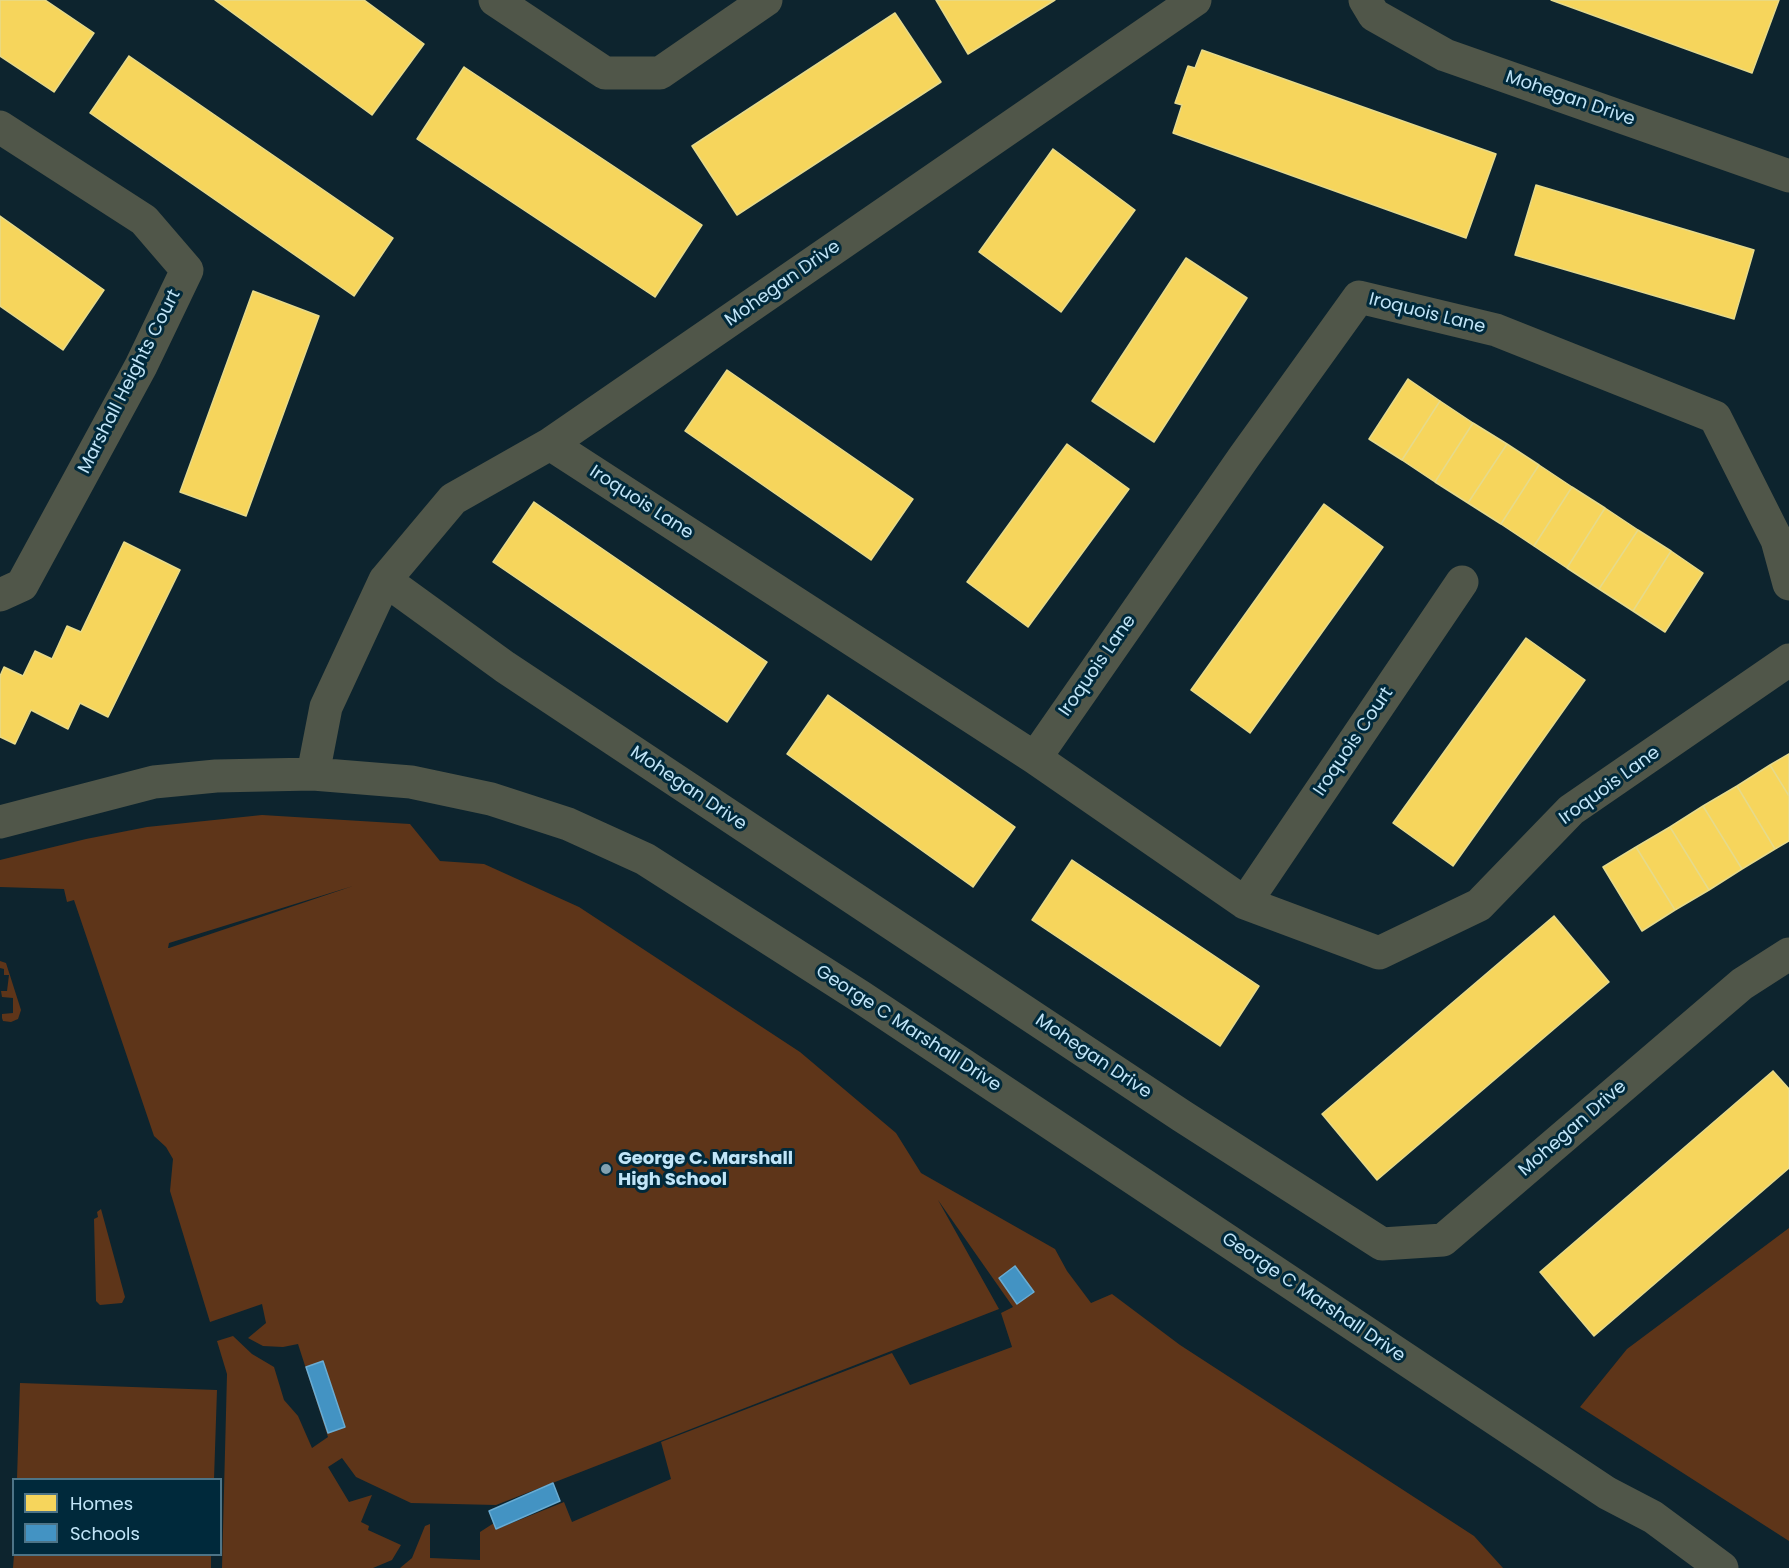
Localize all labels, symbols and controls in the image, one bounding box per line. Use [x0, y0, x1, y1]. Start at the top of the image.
street label: Mohegan Drive [1502, 67, 1638, 131]
street label: Mohegan Drive [721, 236, 845, 332]
street label: Marshall Heights Court [74, 286, 186, 478]
street label: Iroquois Lane [1367, 289, 1487, 339]
street label: Iroquois Lane [585, 462, 697, 544]
street label: Iroquois Lane [1055, 611, 1141, 721]
street label: Iroquois Court [1310, 683, 1398, 801]
street label: Mohegan Drive [626, 742, 750, 836]
street label: Iroquois Lane [1555, 742, 1665, 830]
street label: George C Marshall Drive [811, 961, 1005, 1097]
street label: Mohegan Drive [1031, 1010, 1155, 1104]
street label: Mohegan Drive [1515, 1076, 1631, 1182]
place label: George C. Marshall High School [618, 1148, 793, 1190]
marker: George C. Marshall High School [599, 1162, 613, 1176]
street label: George C Marshall Drive [1217, 1229, 1409, 1367]
legend [12, 1478, 222, 1556]
text: Homes [70, 1491, 133, 1516]
text: Schools [70, 1521, 140, 1546]

